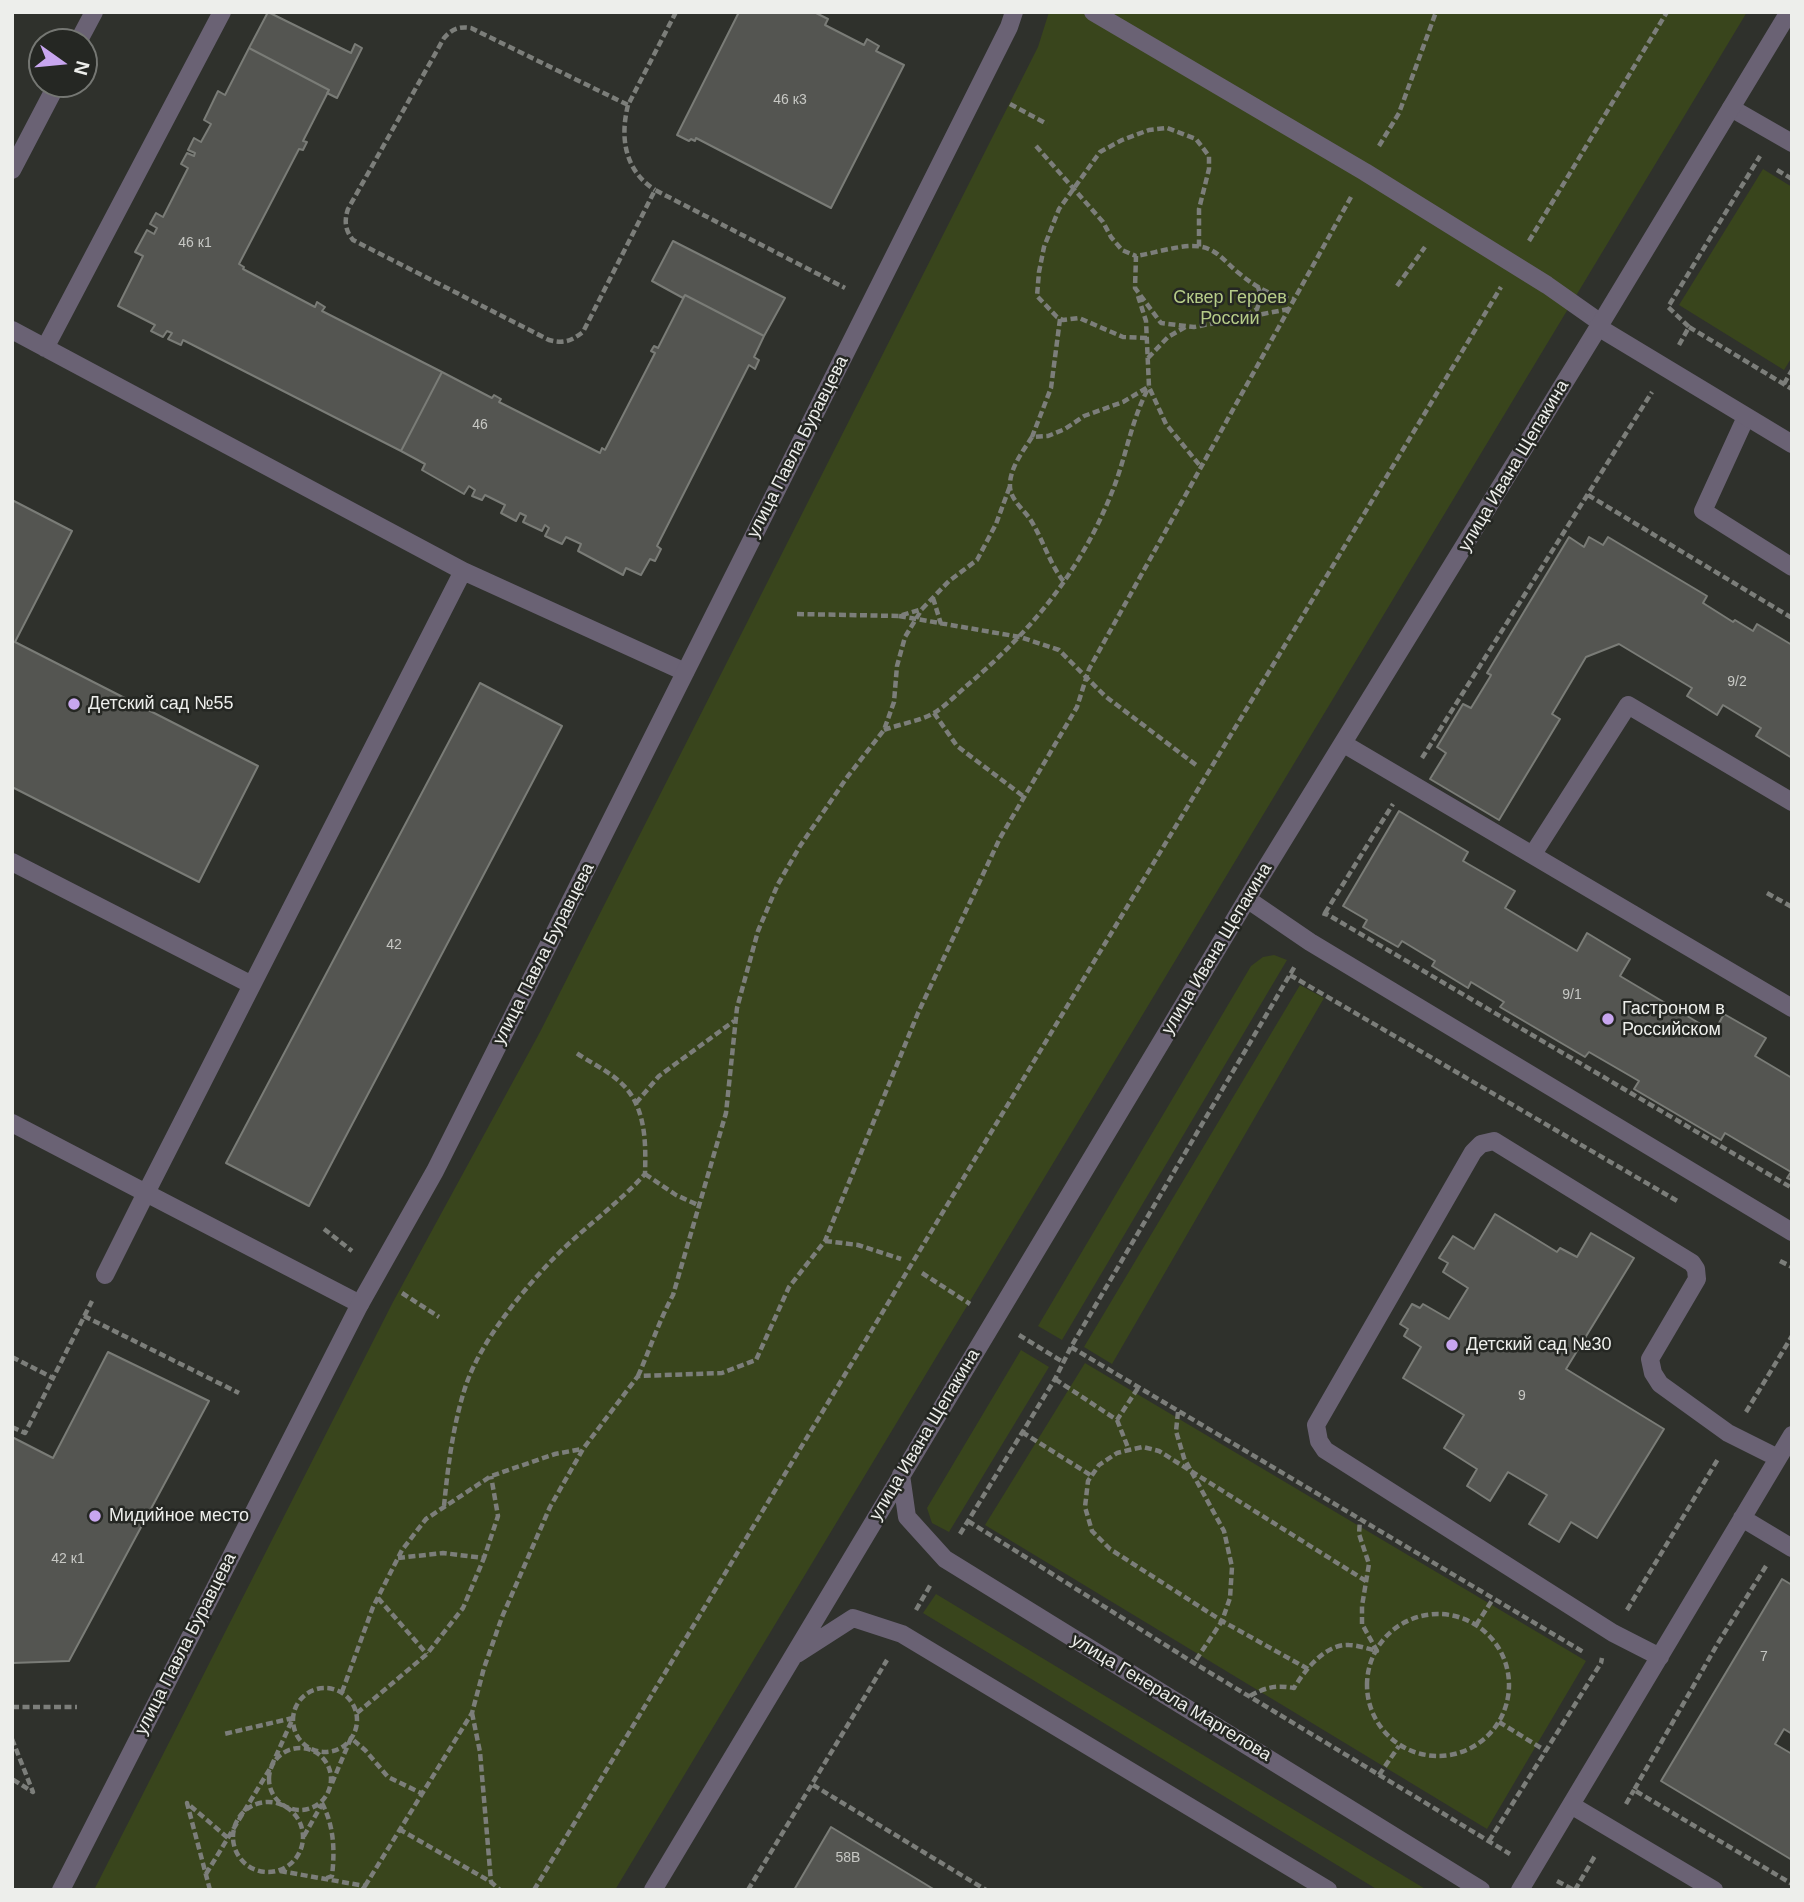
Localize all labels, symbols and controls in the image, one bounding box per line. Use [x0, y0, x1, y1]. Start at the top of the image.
north arrow [28, 28, 98, 98]
text: N [70, 59, 94, 77]
house number: 46 к3 [773, 92, 807, 108]
house number: 46 к1 [178, 235, 212, 251]
park label: Сквер Героев России [1173, 287, 1287, 330]
street label: улица Павла Буравцева [743, 352, 853, 542]
street label: улица Ивана Щепакина [1454, 376, 1574, 556]
house number: 46 [472, 417, 488, 433]
house number: 9/2 [1727, 674, 1747, 690]
place label: Детский сад №55 [88, 693, 233, 715]
marker: Детский сад №55 [66, 696, 82, 712]
street label: улица Павла Буравцева [489, 859, 599, 1049]
street label: улица Ивана Щепакина [1157, 859, 1277, 1039]
house number: 42 [386, 937, 402, 953]
house number: 9/1 [1562, 987, 1582, 1003]
place label: Гастроном в Российском [1622, 998, 1725, 1040]
marker: Гастроном в Российском [1600, 1011, 1616, 1027]
place label: Детский сад №30 [1466, 1334, 1611, 1356]
marker: Детский сад №30 [1444, 1337, 1460, 1353]
street label: улица Ивана Щепакина [865, 1345, 985, 1525]
house number: 9 [1518, 1388, 1526, 1404]
place label: Мидийное место [109, 1505, 249, 1527]
marker: Мидийное место [87, 1508, 103, 1524]
street label: улица Павла Буравцева [131, 1549, 241, 1739]
house number: 42 к1 [51, 1551, 85, 1567]
street label: улица Генерала Маргелова [1067, 1630, 1275, 1766]
house number: 7 [1760, 1649, 1768, 1665]
house number: 58В [836, 1850, 860, 1866]

